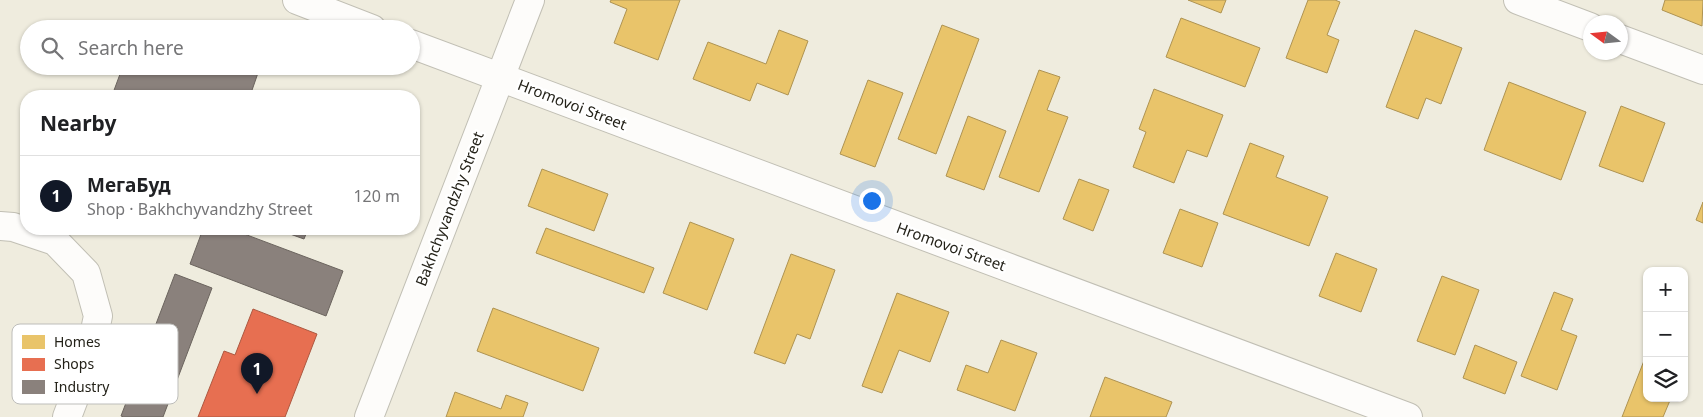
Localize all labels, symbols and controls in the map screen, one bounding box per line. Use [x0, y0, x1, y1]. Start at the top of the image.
north arrow [1583, 15, 1628, 60]
search box [20, 20, 420, 75]
icon: search [38, 34, 66, 62]
text: Search here [78, 35, 184, 61]
street label: Hromovoi Street [515, 74, 630, 134]
text: Nearby [40, 109, 116, 137]
street label: Bakhchyvandzhy Street [410, 128, 488, 289]
text: МегаБуд [87, 172, 171, 198]
text: 1 [51, 185, 61, 207]
text: 120 m [353, 185, 400, 207]
your location [859, 188, 885, 214]
text: Shop · Bakhchyvandzhy Street [87, 198, 313, 220]
street label: Hromovoi Street [894, 217, 1009, 275]
map controls [1643, 267, 1688, 402]
button: + [1643, 267, 1688, 312]
button: − [1643, 312, 1688, 357]
legend [12, 324, 178, 404]
text: Homes [54, 332, 101, 351]
pin: 1 [241, 353, 273, 394]
text: Shops [54, 354, 94, 373]
button: layers [1643, 357, 1688, 402]
text: Industry [54, 377, 110, 396]

